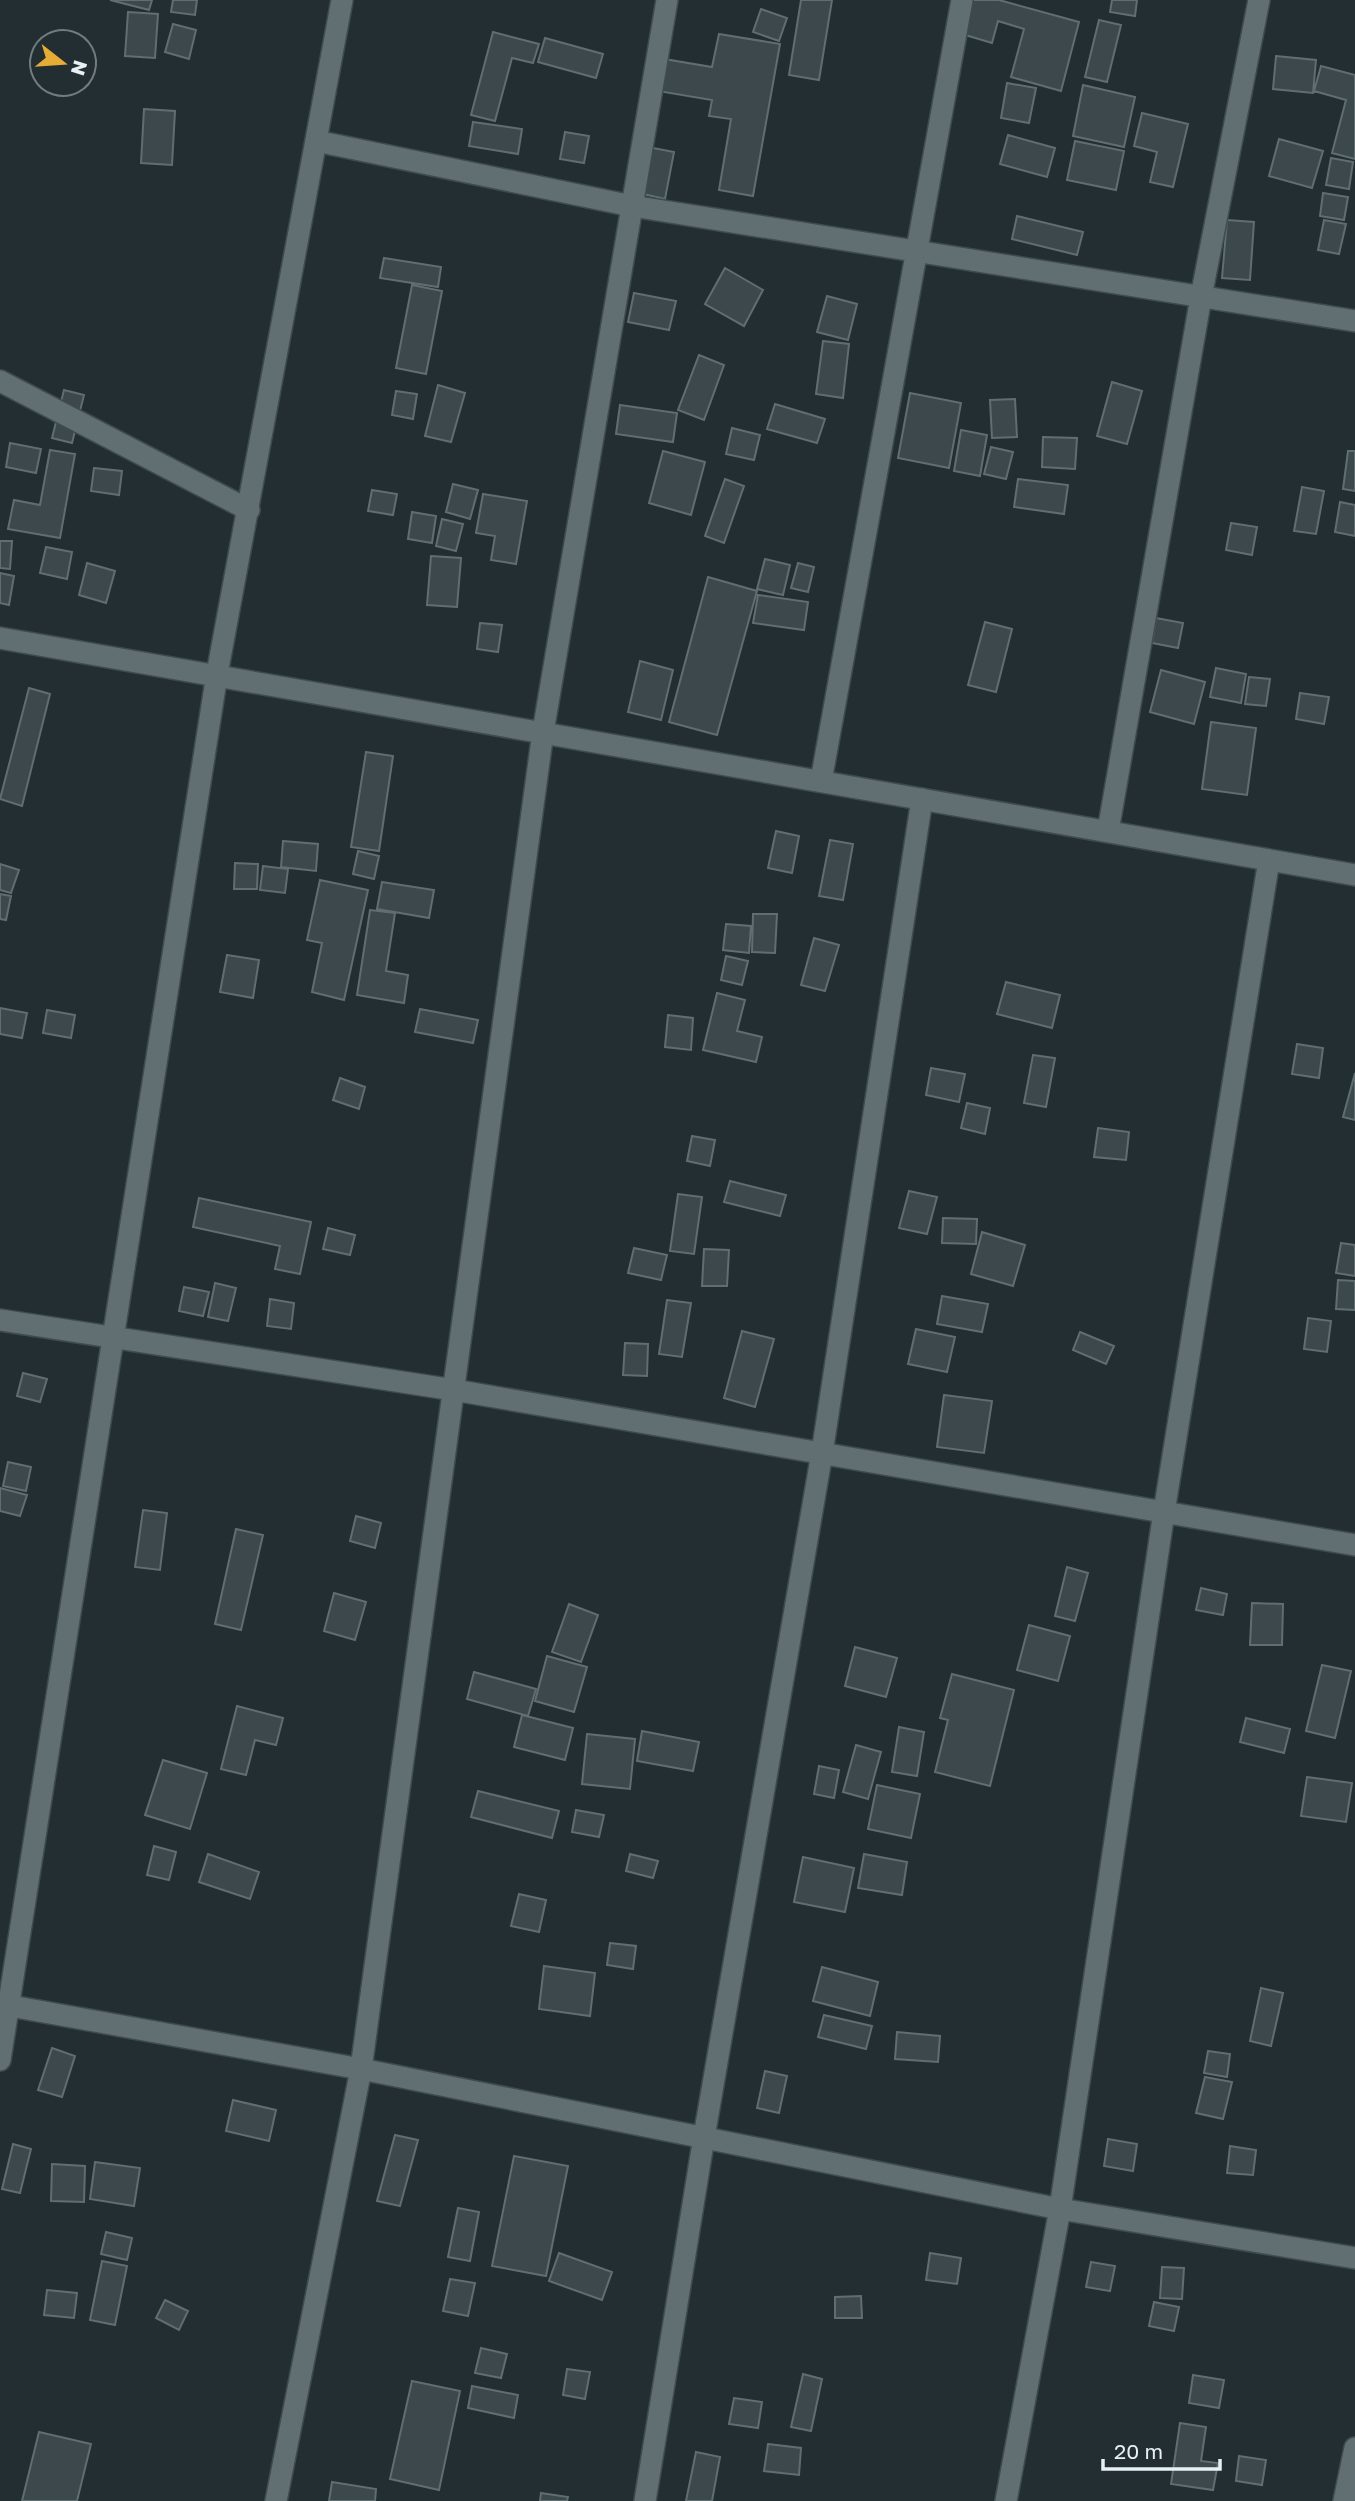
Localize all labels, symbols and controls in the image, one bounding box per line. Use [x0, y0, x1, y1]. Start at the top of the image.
north arrow [28, 28, 98, 98]
text: N [67, 58, 93, 78]
scale bar [1103, 2428, 1220, 2472]
text: 20 m [1114, 2438, 1163, 2464]

